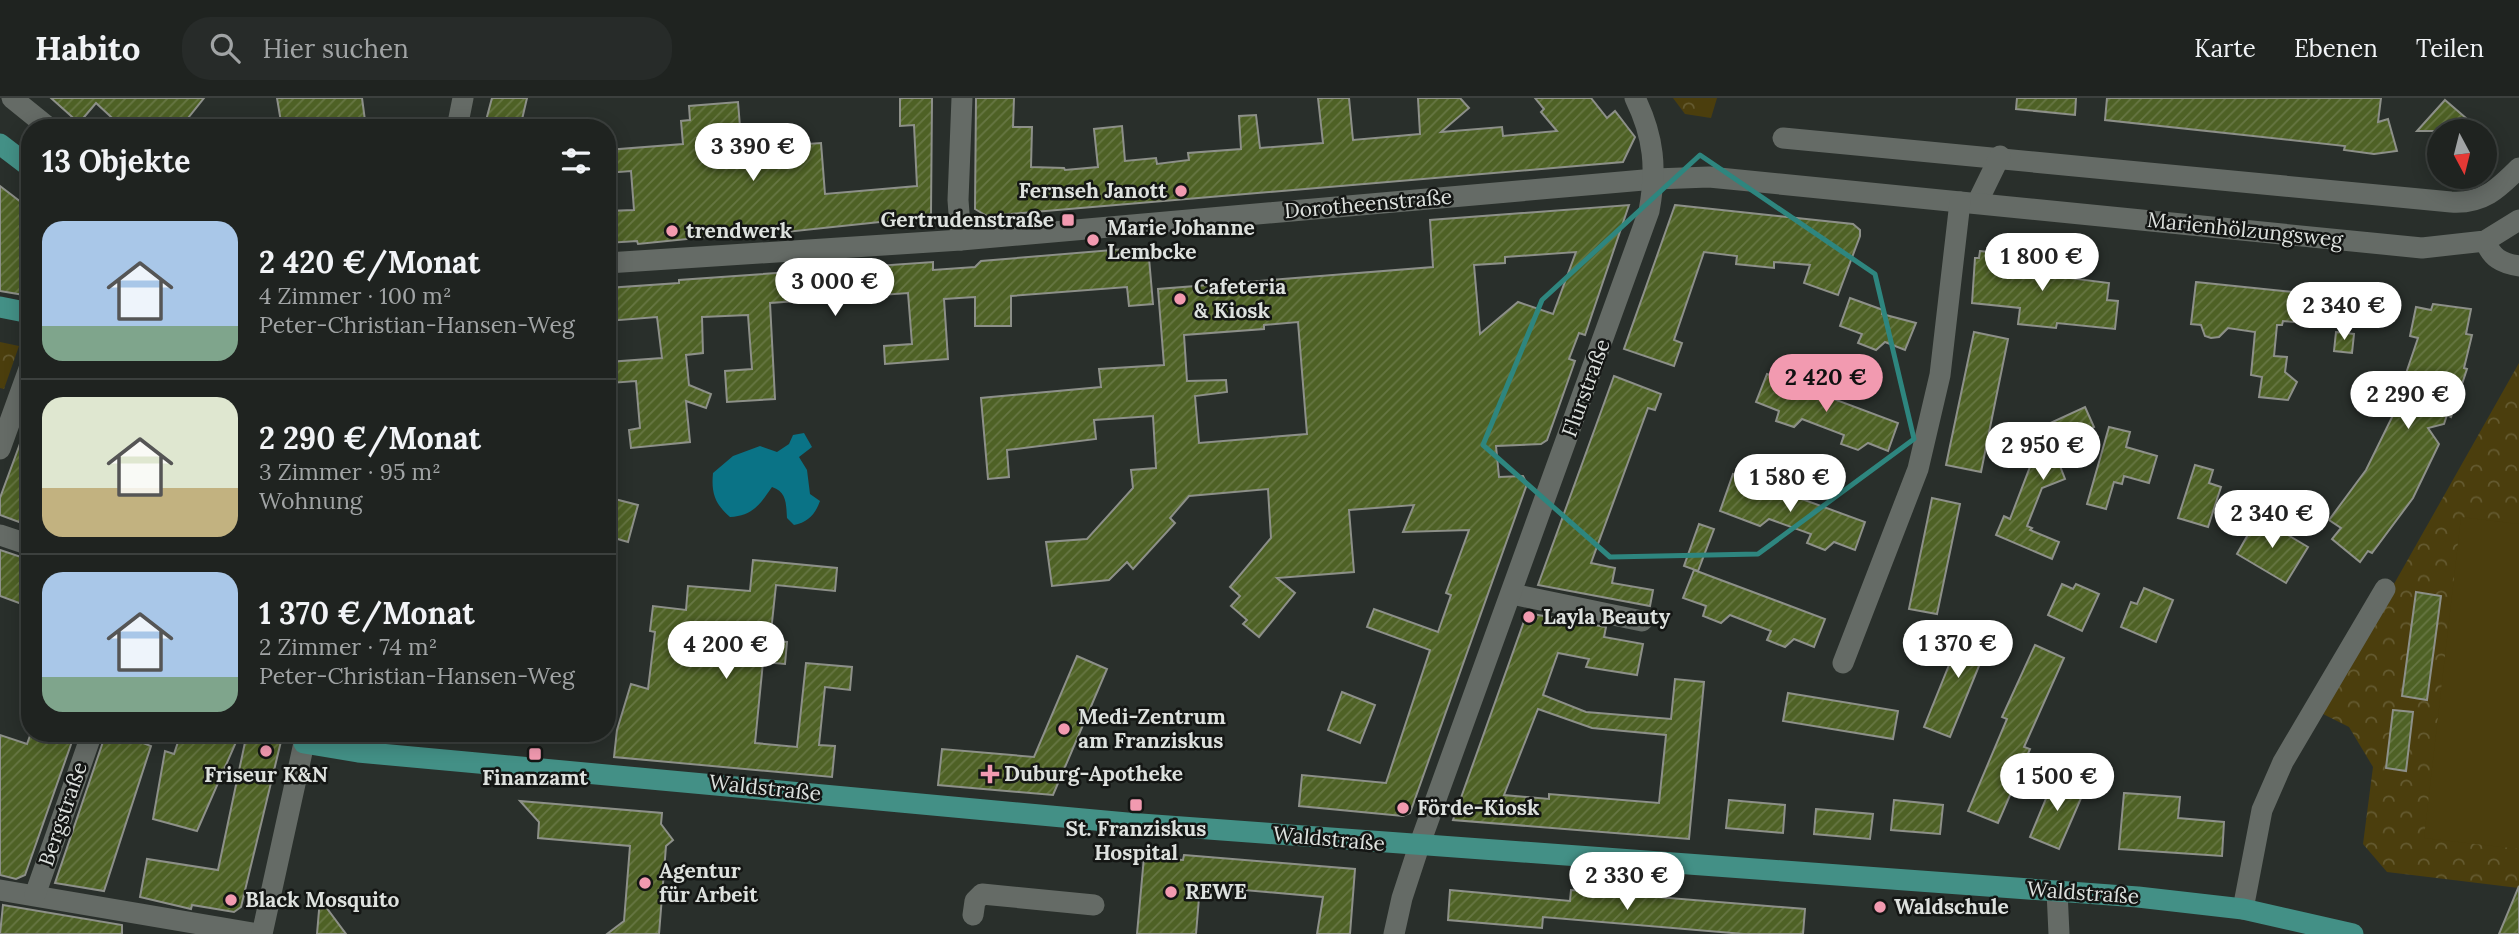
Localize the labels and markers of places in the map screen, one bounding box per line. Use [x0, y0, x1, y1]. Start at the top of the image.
pin: 3 390 € [688, 123, 818, 183]
place label: Fernseh Janott [1019, 177, 1167, 204]
marker: Fernseh Janott [1173, 183, 1189, 199]
place label: Gertrudenstraße [881, 206, 1054, 233]
marker: Gertrudenstraße [1060, 212, 1076, 228]
place label: Marie Johanne Lembcke [1107, 214, 1255, 265]
place label: trendwerk [686, 217, 793, 244]
marker: trendwerk [664, 223, 680, 239]
marker: Marie Johanne Lembcke [1085, 232, 1101, 248]
pin: 1 800 € [1977, 234, 2107, 293]
pin: 3 000 € [770, 258, 900, 318]
place label: Cafeteria & Kiosk [1194, 273, 1286, 324]
pin: 2 340 € [2279, 282, 2409, 342]
marker: Cafeteria & Kiosk [1172, 291, 1188, 307]
pin: 2 420 € [1761, 354, 1891, 414]
pin: 2 290 € [2343, 372, 2473, 431]
pin: 2 950 € [1978, 422, 2108, 482]
pin: 1 580 € [1725, 454, 1855, 514]
pin: 2 340 € [2207, 490, 2337, 550]
place label: Layla Beauty [1543, 603, 1671, 630]
marker: Layla Beauty [1521, 609, 1537, 625]
pin: 1 370 € [1893, 620, 2023, 680]
pin: 4 200 € [661, 622, 791, 681]
place label: Medi-Zentrum am Franziskus [1078, 703, 1226, 754]
marker: Medi-Zentrum am Franziskus [1056, 721, 1072, 737]
marker: Friseur K&N [258, 743, 274, 759]
marker: Finanzamt [527, 746, 543, 762]
pin: 1 500 € [1992, 754, 2122, 813]
place label: Duburg-Apotheke [1004, 760, 1183, 787]
place label: Friseur K&N [204, 761, 328, 788]
place label: Finanzamt [482, 764, 588, 791]
marker: Duburg-Apotheke [982, 766, 998, 782]
place label: Förde-Kiosk [1417, 794, 1540, 821]
marker: St. Franziskus Hospital [1128, 797, 1144, 813]
marker: Förde-Kiosk [1395, 800, 1411, 816]
place label: St. Franziskus Hospital [1065, 815, 1207, 866]
pin: 2 330 € [1562, 852, 1692, 912]
place label: Agentur für Arbeit [659, 857, 758, 908]
marker: Agentur für Arbeit [637, 875, 653, 891]
place label: REWE [1185, 878, 1247, 905]
marker: REWE [1163, 884, 1179, 900]
place label: Black Mosquito [245, 886, 400, 913]
marker: Black Mosquito [223, 892, 239, 908]
place label: Waldschule [1894, 893, 2009, 920]
marker: Waldschule [1872, 899, 1888, 915]

